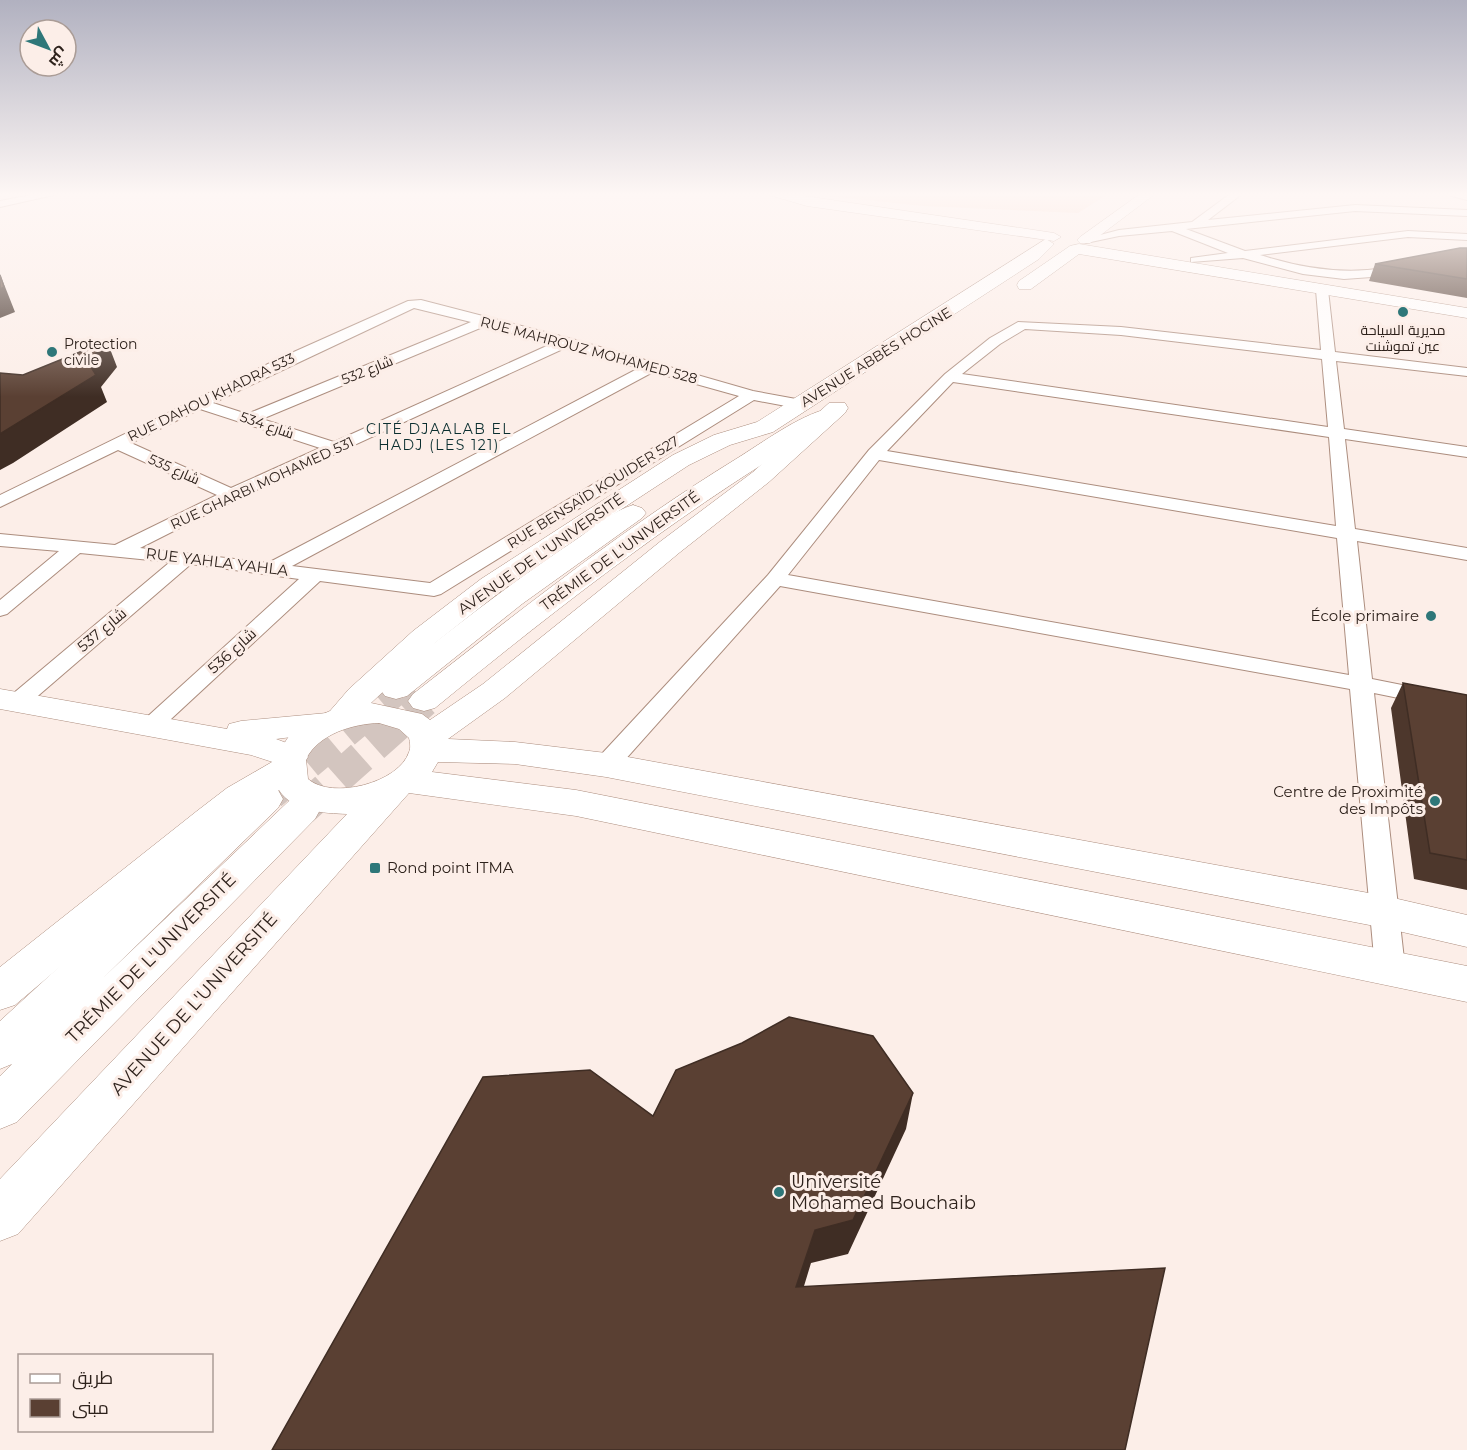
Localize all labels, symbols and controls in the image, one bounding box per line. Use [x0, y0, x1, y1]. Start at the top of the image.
north arrow [18, 18, 78, 78]
text: ش [45, 44, 73, 71]
street label: AVENUE ABBÈS HOCINE [797, 303, 955, 411]
marker: مديرية السياحة عين تموشنت [1396, 305, 1410, 319]
street label: RUE MAHROUZ MOHAMED 528 [478, 312, 700, 388]
place label: مديرية السياحة عين تموشنت [1361, 321, 1445, 355]
place label: Protection civile [64, 335, 138, 369]
marker: Protection civile [45, 345, 59, 359]
street label: RUE DAHOU KHADRA 533 [124, 349, 298, 445]
street label: 532 شارع [338, 351, 396, 389]
street label: 534 شارع [238, 407, 296, 443]
district label: CITÉ DJAALAB EL HADJ (LES 121) [366, 420, 512, 454]
street label: RUE BENSAÏD KOUIDER 527 [504, 432, 682, 552]
street label: RUE GHARBI MOHAMED 531 [167, 433, 357, 533]
street label: 535 شارع [146, 450, 202, 488]
street label: TRÉMIE DE L'UNIVERSITÉ [536, 486, 703, 615]
street label: AVENUE DE L'UNIVERSITÉ [454, 489, 628, 618]
street label: RUE YAHLA YAHLA [145, 543, 290, 580]
street label: 537 شارع [73, 604, 131, 657]
place label: École primaire [1311, 606, 1419, 625]
marker: École primaire [1424, 609, 1438, 623]
street label: شارع 536 [203, 624, 261, 679]
place label: Centre de Proximité des Impôts [1273, 782, 1423, 818]
marker: Centre de Proximité des Impôts [1428, 794, 1442, 808]
place label: Rond point ITMA [387, 858, 514, 877]
marker: Rond point ITMA [368, 861, 382, 875]
street label: TRÉMIE DE L'UNIVERSITÉ [62, 869, 240, 1047]
street label: AVENUE DE L'UNIVERSITÉ [106, 908, 282, 1100]
place label: Université Mohamed Bouchaib [791, 1171, 976, 1214]
marker: Université Mohamed Bouchaib [772, 1185, 786, 1199]
legend [18, 1354, 213, 1432]
text: طريق [72, 1367, 113, 1390]
text: مبنى [72, 1397, 109, 1419]

